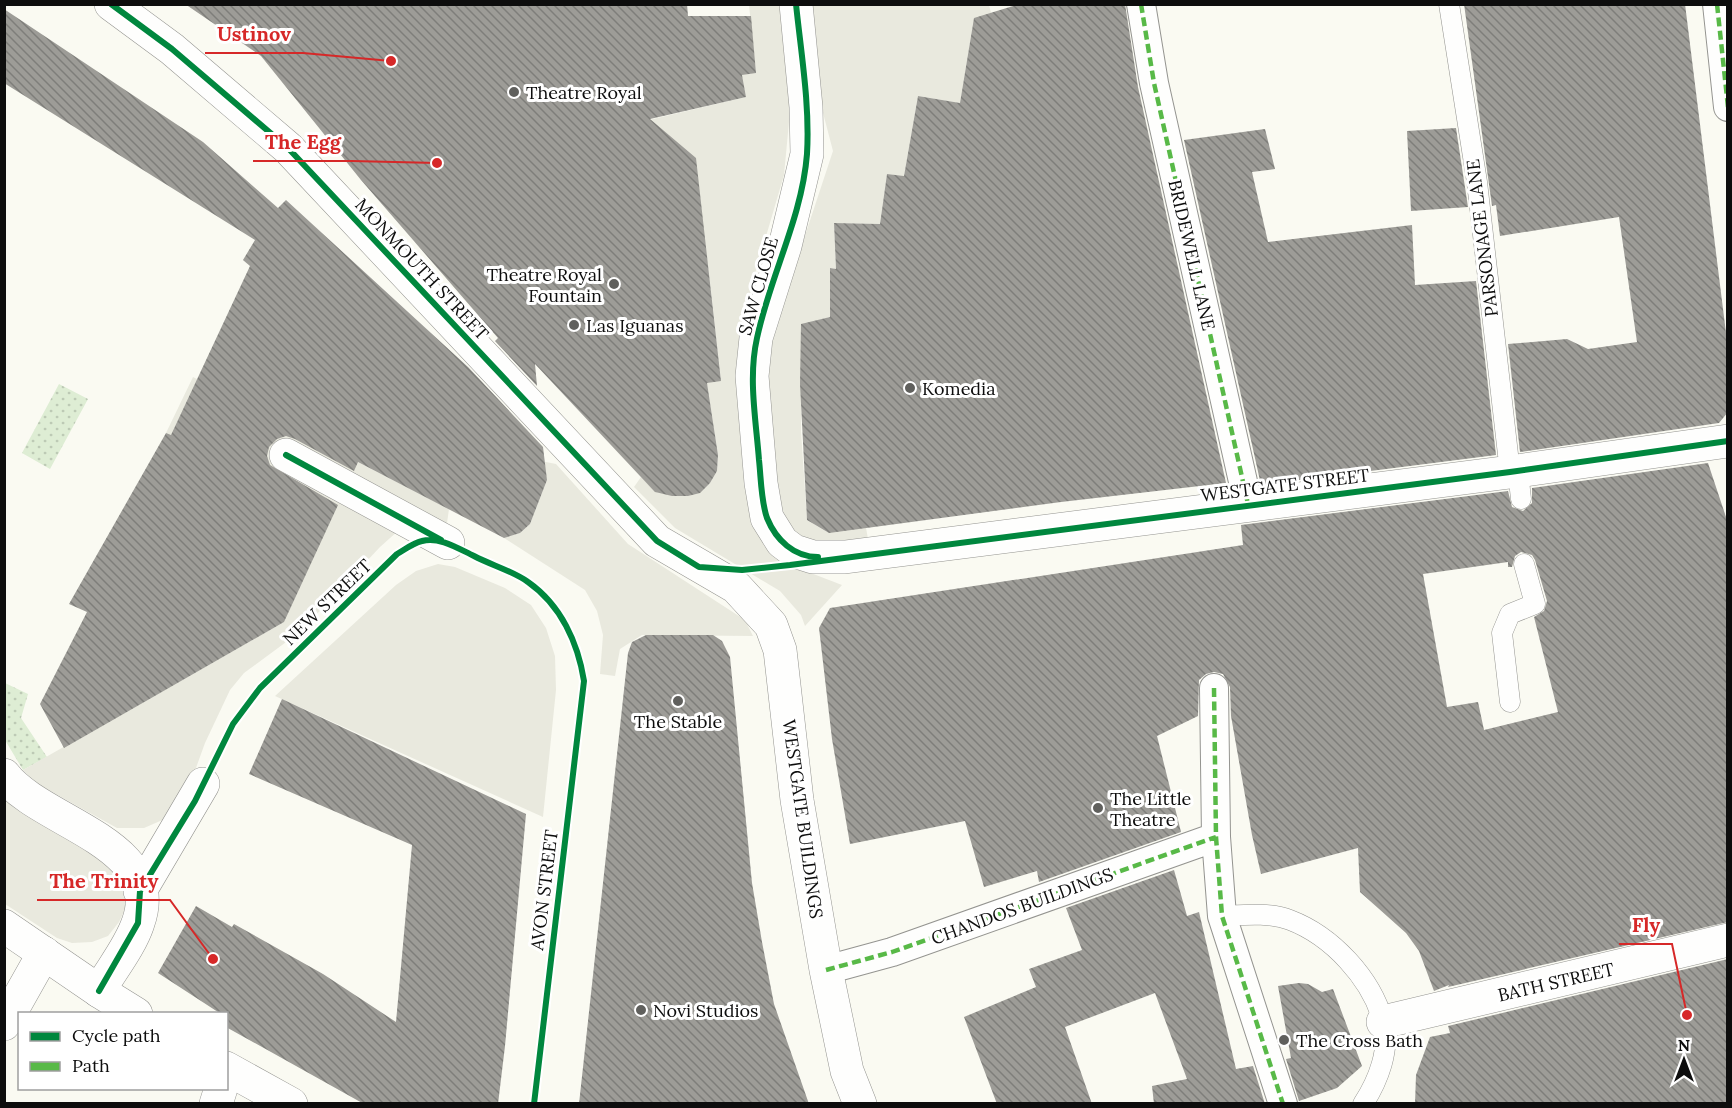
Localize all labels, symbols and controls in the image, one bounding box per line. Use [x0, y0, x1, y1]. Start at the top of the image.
callout: Ustinov [205, 15, 303, 53]
text: Ustinov [217, 21, 291, 46]
place label: Theatre Royal [526, 81, 642, 104]
marker: Theatre Royal [507, 85, 521, 99]
callout: The Egg [253, 123, 352, 161]
text: The Egg [265, 129, 342, 154]
street label: PARSONAGE LANE [1461, 158, 1503, 318]
street label: BRIDEWELL LANE [1163, 177, 1221, 333]
street label: MONMOUTH STREET [350, 193, 494, 345]
street label: SAW CLOSE [733, 234, 783, 338]
place label: Theatre Royal Fountain [486, 263, 602, 307]
marker: Theatre Royal Fountain [607, 277, 621, 291]
place label: Las Iguanas [586, 314, 683, 337]
marker: Las Iguanas [567, 318, 581, 332]
place label: Komedia [922, 377, 995, 400]
marker: Komedia [903, 381, 917, 395]
street label: WESTGATE STREET [1199, 463, 1371, 507]
street label: NEW STREET [278, 554, 377, 650]
marker: The Stable [671, 694, 685, 708]
place label: The Stable [634, 710, 722, 733]
street label: WESTGATE BUILDINGS [778, 718, 828, 920]
place label: The Little Theatre [1110, 787, 1192, 831]
marker: The Little Theatre [1091, 801, 1105, 815]
street label: AVON STREET [525, 828, 563, 953]
callout: The Trinity [37, 862, 170, 900]
street label: CHANDOS BUILDINGS [928, 862, 1116, 950]
text: The Trinity [50, 868, 159, 893]
callout: Fly [1619, 906, 1672, 944]
text: Fly [1632, 912, 1660, 937]
street label: BATH STREET [1496, 957, 1617, 1007]
place label: Novi Studios [653, 999, 758, 1022]
marker: Novi Studios [634, 1003, 648, 1017]
legend [18, 1012, 228, 1090]
text: Cycle path [72, 1024, 161, 1047]
place label: The Cross Bath [1296, 1029, 1423, 1052]
north arrow [1654, 1030, 1714, 1090]
marker: The Cross Bath [1277, 1033, 1291, 1047]
text: N [1678, 1035, 1690, 1055]
text: Path [72, 1054, 110, 1077]

